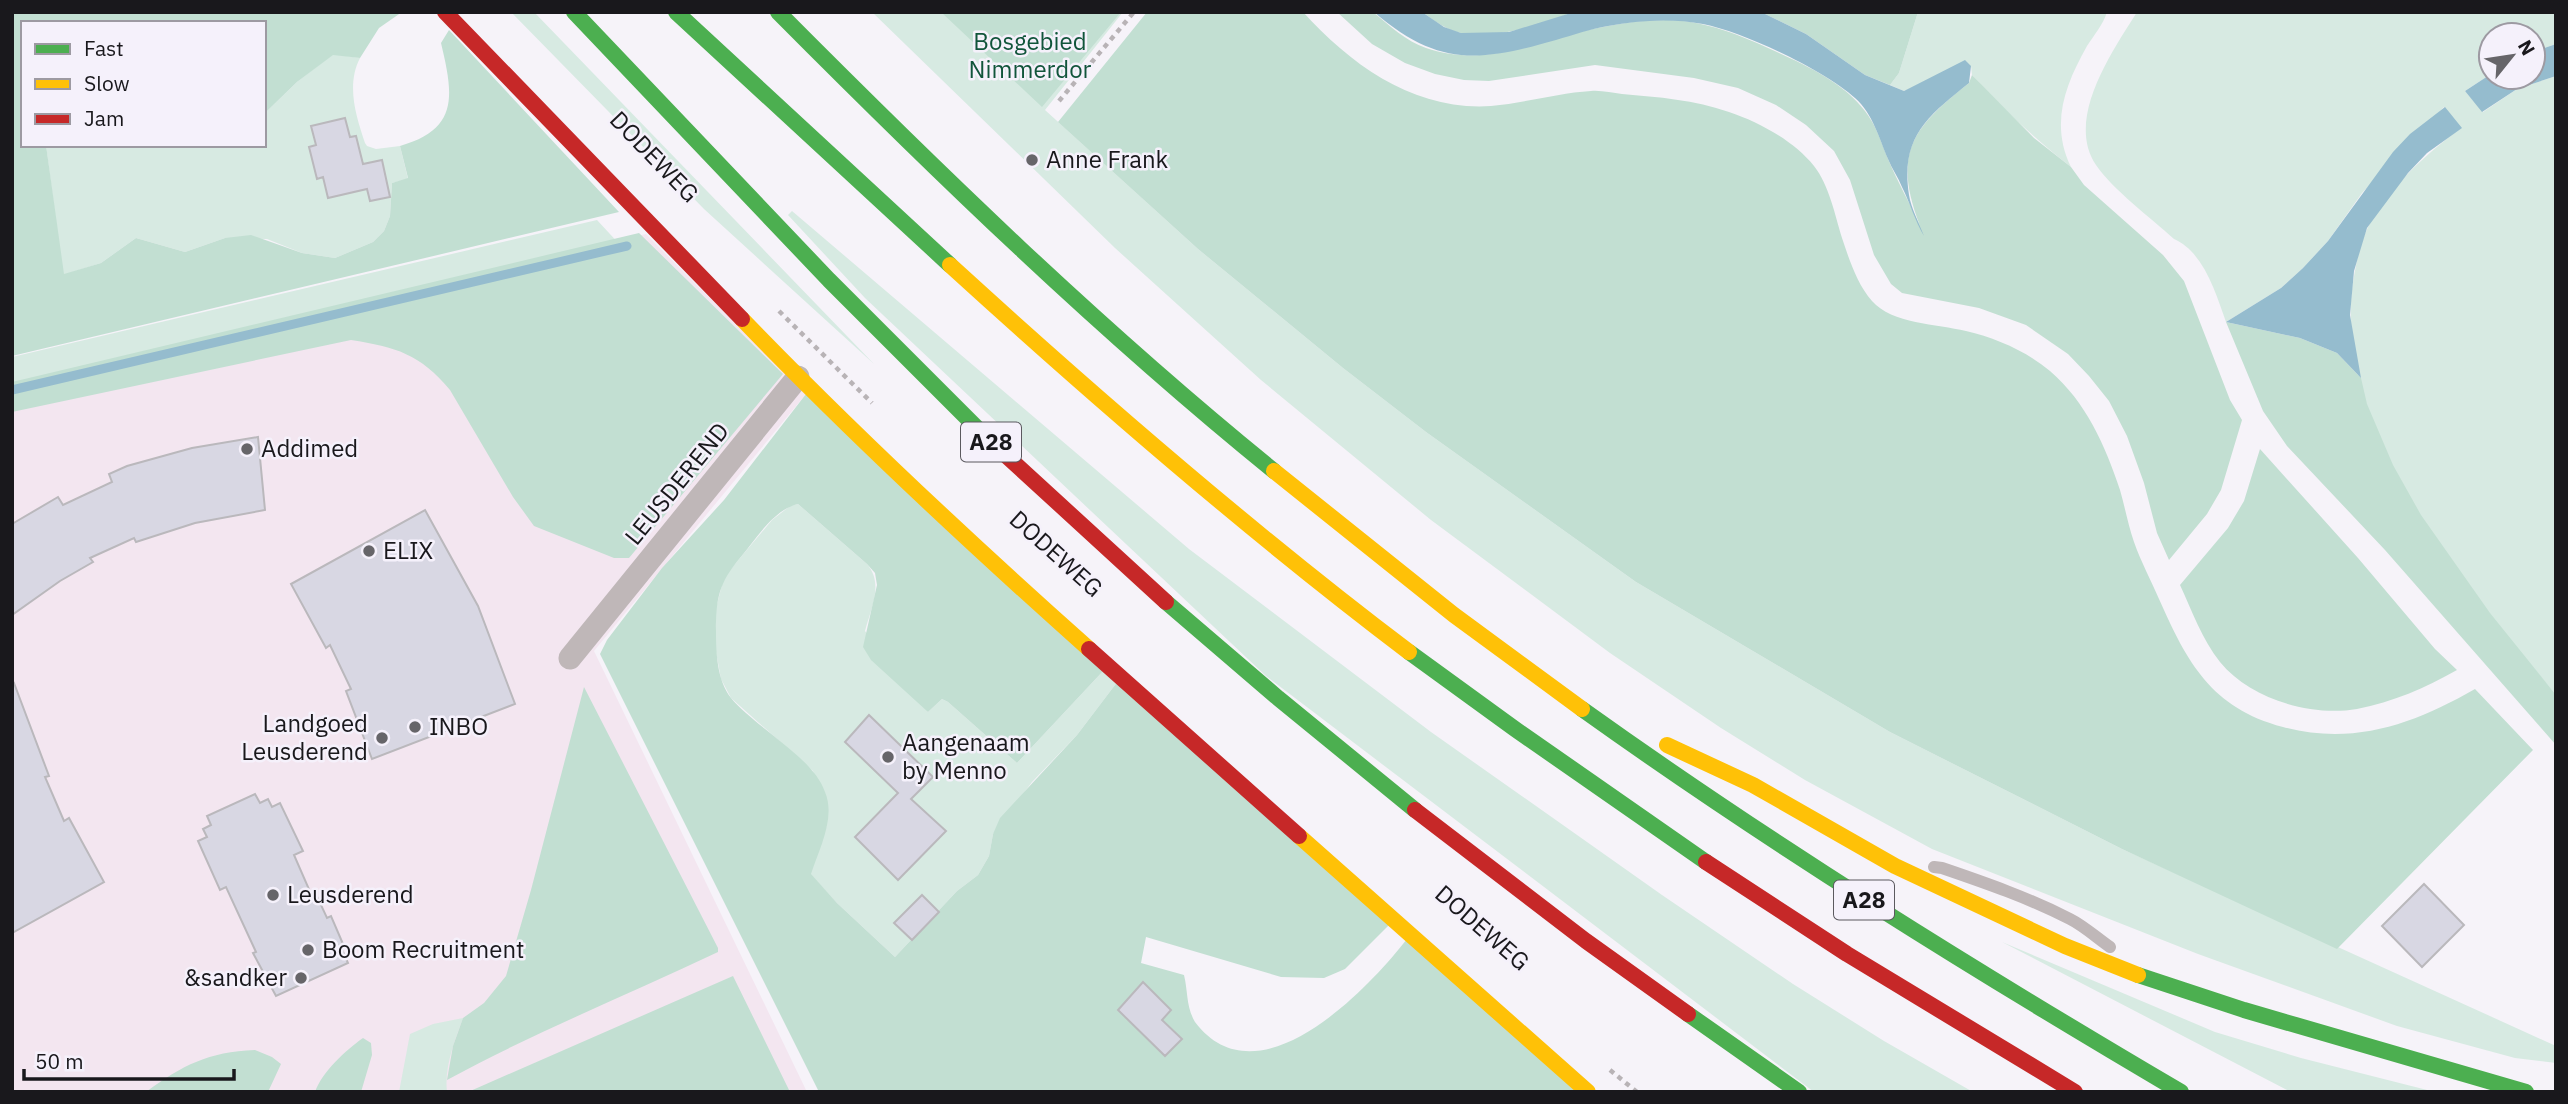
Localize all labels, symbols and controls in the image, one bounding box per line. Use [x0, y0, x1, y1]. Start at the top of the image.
legend [21, 21, 266, 147]
north arrow [2477, 21, 2547, 91]
park label: Bosgebied Nimmerdor [969, 25, 1092, 85]
text: Fast [84, 34, 124, 62]
text: N [2513, 36, 2541, 59]
text: Slow [84, 69, 130, 97]
text: Jam [84, 104, 124, 132]
street label: DODEWEG [603, 104, 706, 209]
place label: Anne Frank [1046, 143, 1169, 175]
marker: Anne Frank [1024, 152, 1040, 168]
street label: LEUSDEREND [617, 415, 735, 551]
road number: A28 [961, 422, 1021, 462]
place label: Addimed [261, 432, 358, 464]
marker: Addimed [239, 441, 255, 457]
street label: DODEWEG [1003, 503, 1110, 604]
place label: ELIX [383, 534, 434, 566]
marker: ELIX [361, 543, 377, 559]
place label: Landgoed Leusderend [241, 707, 368, 767]
place label: INBO [429, 710, 488, 742]
marker: INBO [407, 719, 423, 735]
place label: Aangenaam by Menno [902, 726, 1030, 786]
marker: Landgoed Leusderend [374, 730, 390, 746]
marker: Aangenaam by Menno [880, 749, 896, 765]
street label: DODEWEG [1429, 877, 1537, 977]
place label: Leusderend [287, 878, 414, 910]
road number: A28 [1834, 880, 1894, 920]
marker: Leusderend [265, 887, 281, 903]
place label: Boom Recruitment [322, 933, 524, 965]
marker: Boom Recruitment [300, 942, 316, 958]
place label: &sandker [184, 961, 287, 993]
marker: &sandker [293, 970, 309, 986]
scale bar [24, 1038, 234, 1082]
text: 50 m [35, 1047, 84, 1075]

